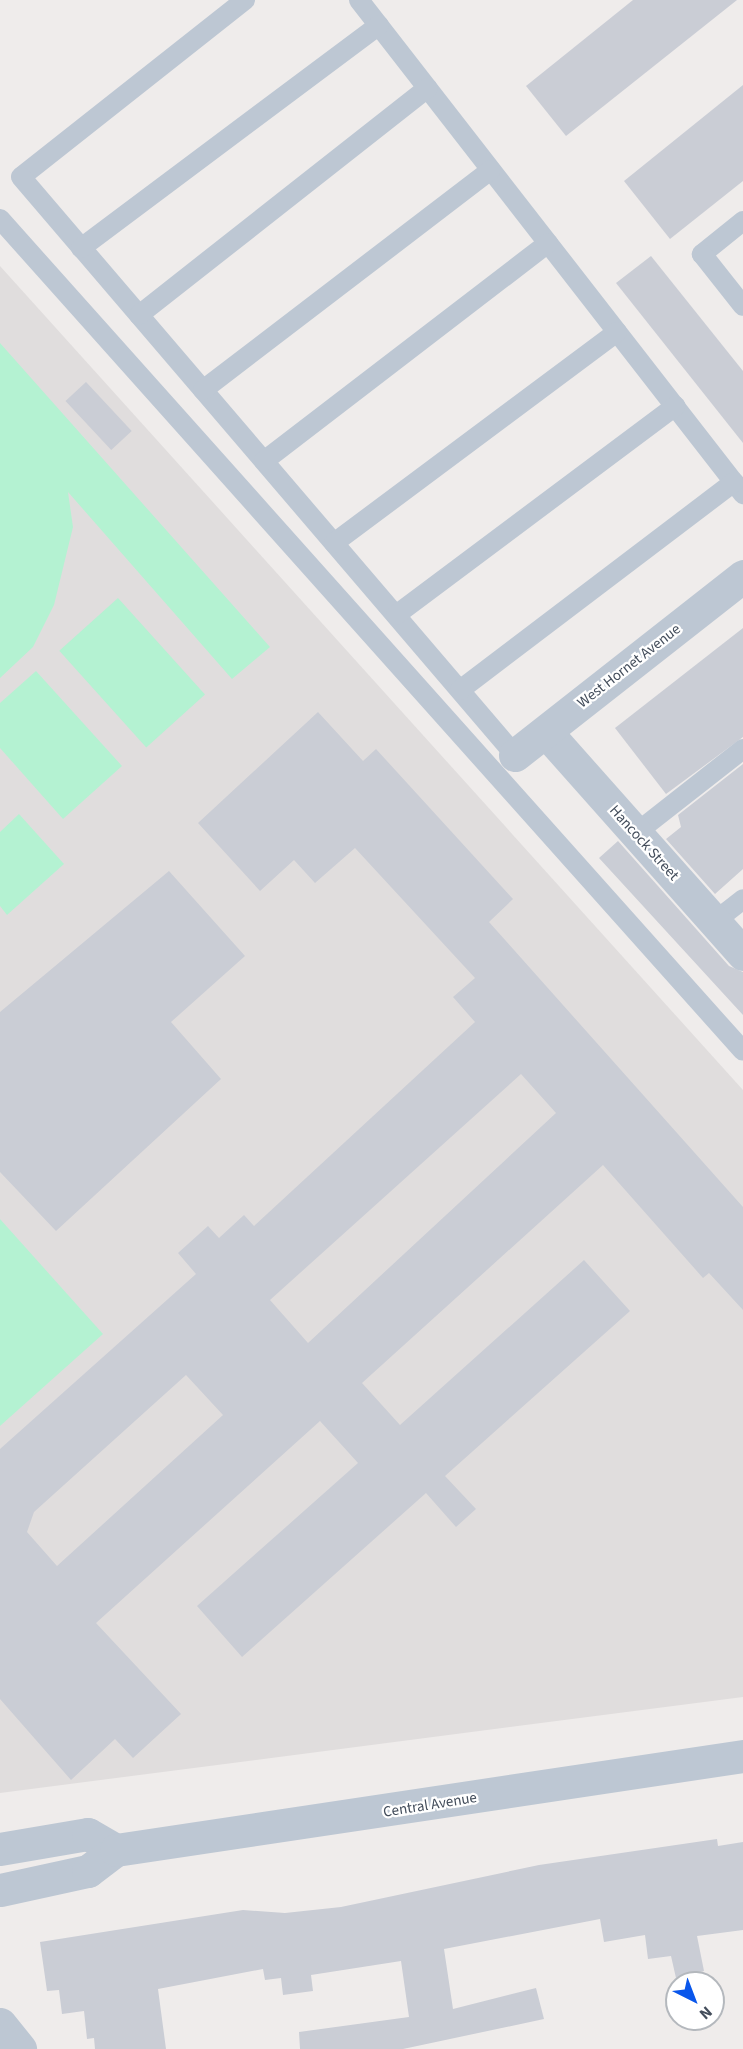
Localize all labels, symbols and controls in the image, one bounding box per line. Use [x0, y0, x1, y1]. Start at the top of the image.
street label: West Hornet Avenue [574, 620, 684, 712]
street label: Hancock Street [606, 802, 682, 884]
street label: Central Avenue [382, 1789, 478, 1821]
north arrow [665, 1971, 725, 2031]
text: N [694, 2001, 717, 2025]

